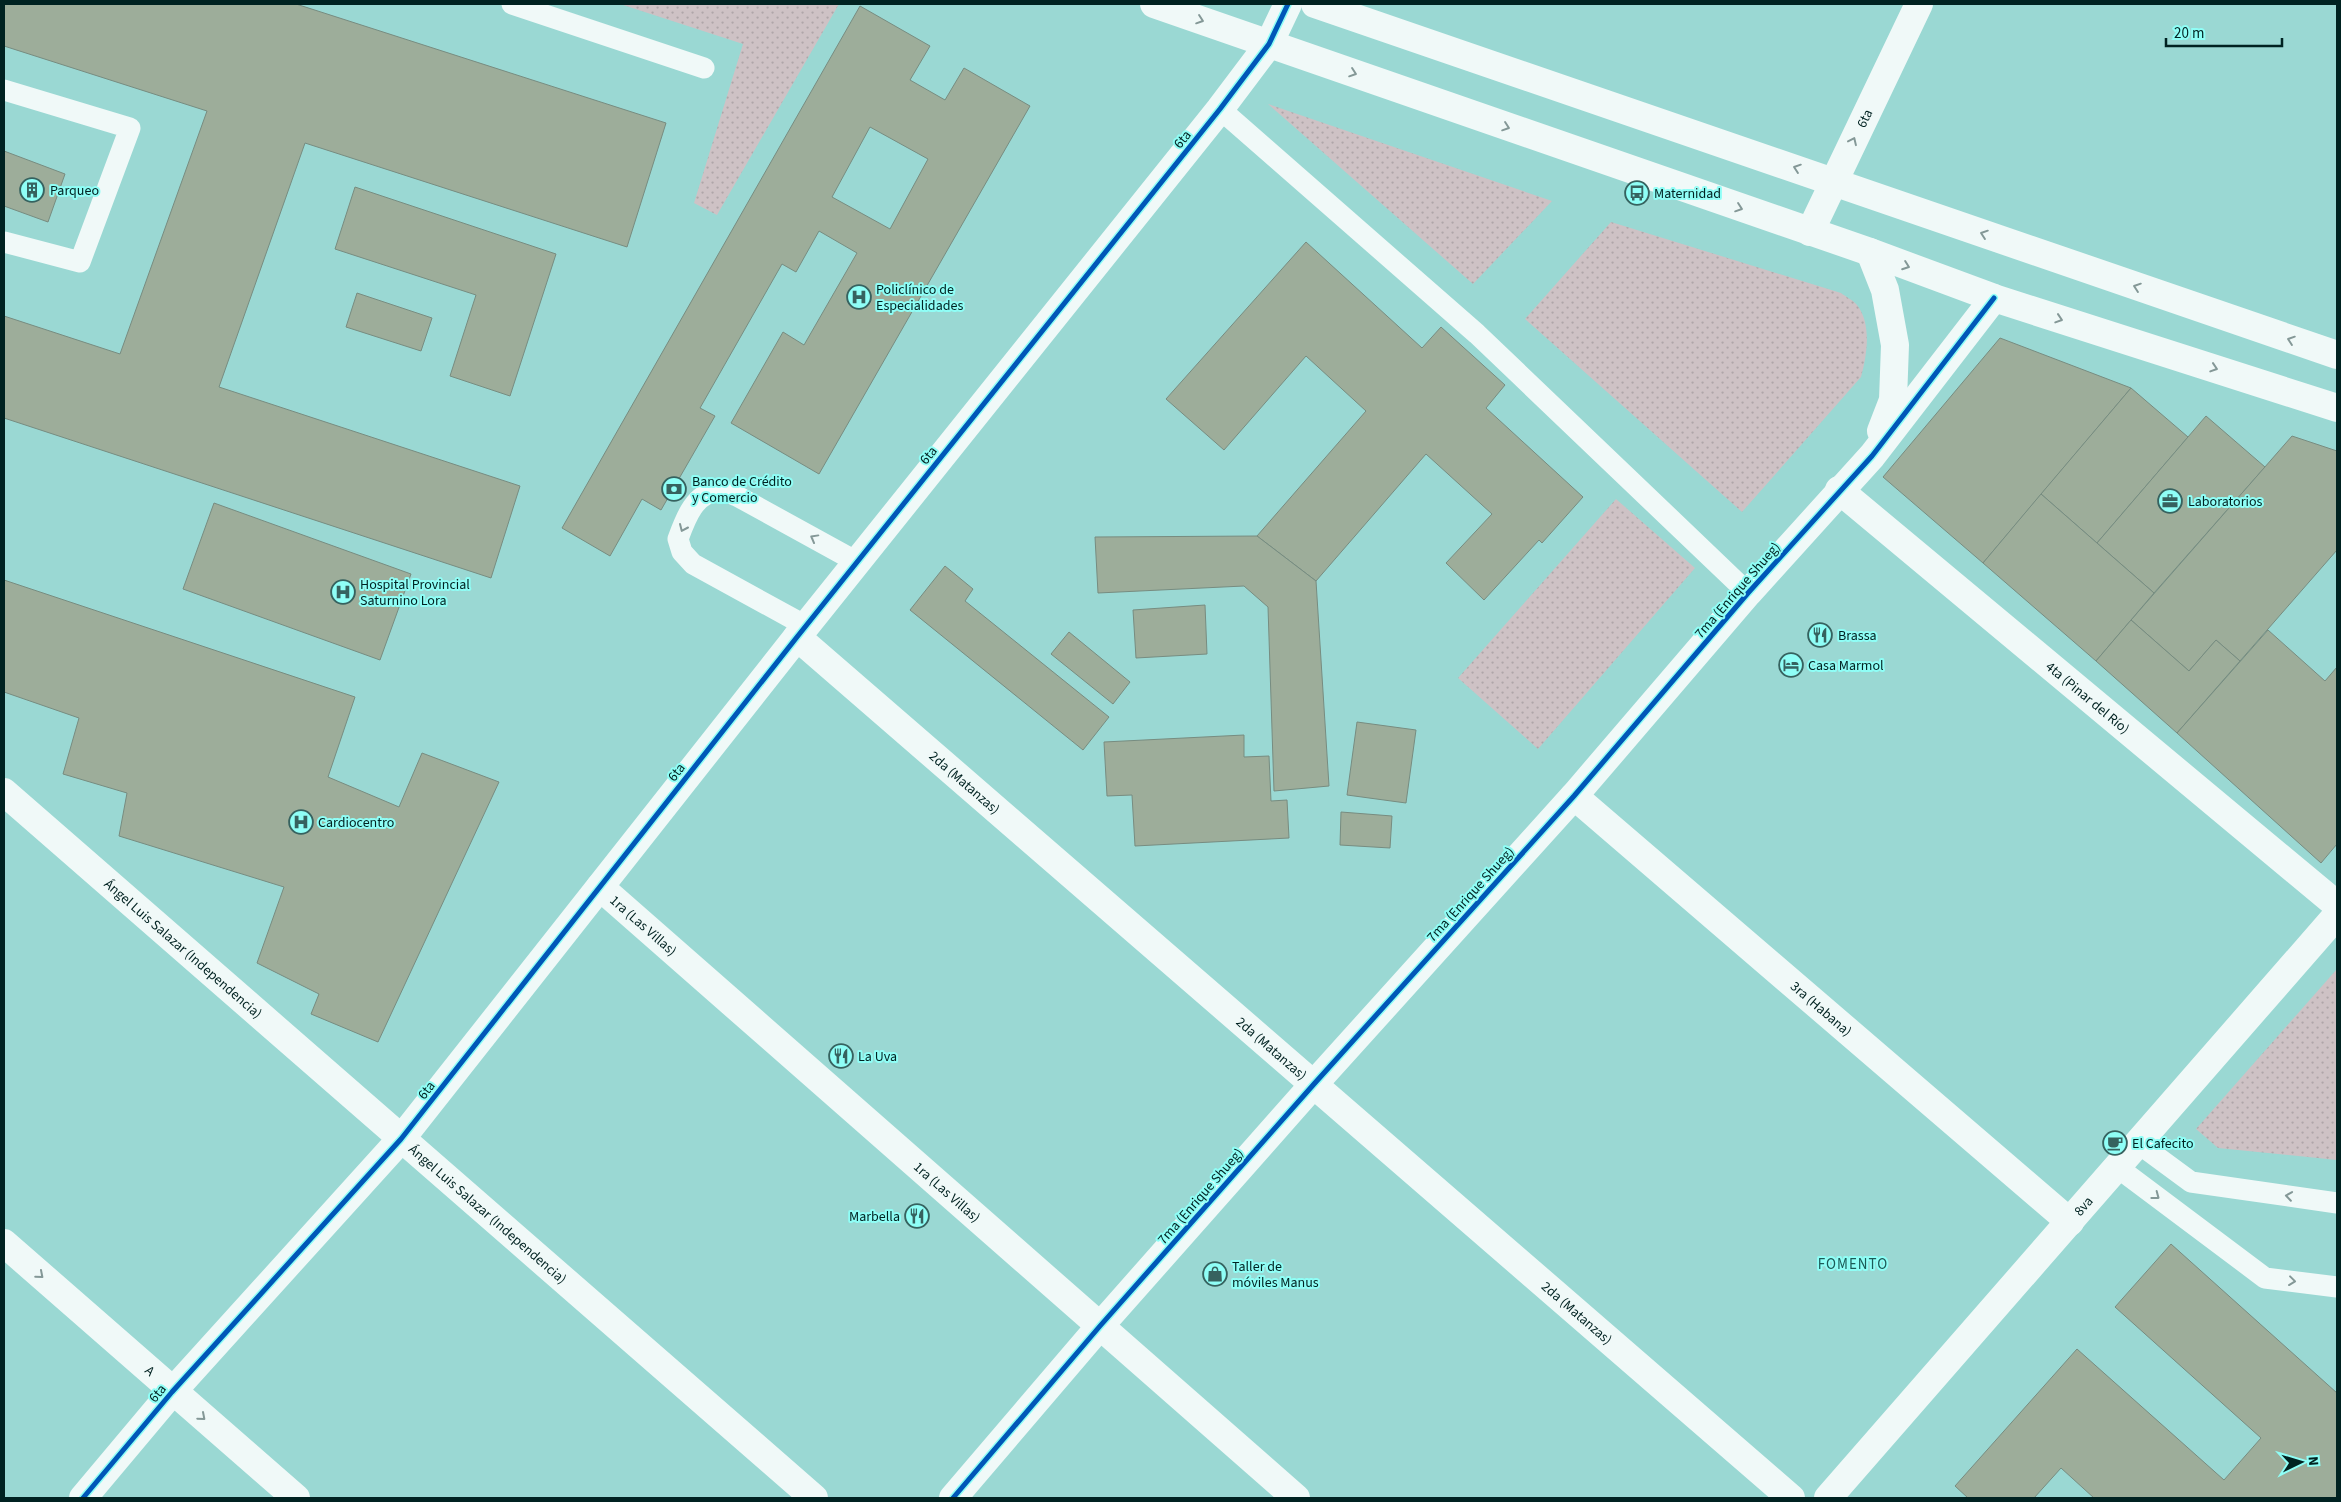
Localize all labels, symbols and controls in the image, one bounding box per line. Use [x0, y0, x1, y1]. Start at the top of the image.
one-way arrow [1195, 14, 1203, 24]
scale bar [2166, 15, 2282, 47]
text: 20 m [2174, 23, 2204, 44]
one-way arrow [1348, 68, 1357, 78]
street label: 6ta [1852, 106, 1878, 131]
one-way arrow [1502, 121, 1510, 131]
street label: 6ta [1169, 126, 1196, 153]
one-way arrow [1847, 137, 1858, 146]
one-way arrow [1794, 164, 1802, 174]
building icon: Parqueo [19, 177, 45, 203]
bus stop icon: Maternidad [1624, 180, 1650, 206]
place label: Parqueo [50, 181, 99, 201]
place label: Maternidad [1654, 184, 1721, 204]
one-way arrow [1734, 202, 1742, 212]
one-way arrow [1980, 230, 1988, 240]
one-way arrow [1901, 260, 1909, 270]
place label: Policlínico de Especialidades [876, 280, 963, 316]
one-way arrow [2133, 283, 2142, 293]
hospital icon: Policlínico de Especialidades [846, 284, 872, 310]
one-way arrow [2055, 313, 2063, 323]
one-way arrow [2287, 335, 2296, 345]
one-way arrow [2209, 363, 2218, 373]
street label: 6ta [915, 442, 942, 469]
place label: Banco de Crédito y Comercio [692, 472, 792, 508]
bank icon: Banco de Crédito y Comercio [661, 476, 687, 502]
office icon: Laboratorios [2157, 488, 2183, 514]
place label: Laboratorios [2188, 492, 2263, 512]
one-way arrow [678, 523, 689, 532]
one-way arrow [811, 535, 820, 545]
street label: 7ma (Enrique Shueg) [1690, 538, 1785, 643]
place label: Hospital Provincial Saturnino Lora [360, 575, 470, 611]
hospital icon: Hospital Provincial Saturnino Lora [330, 579, 356, 605]
restaurant icon: Brassa [1807, 622, 1833, 648]
place label: Brassa [1838, 626, 1877, 646]
hotel icon: Casa Marmol [1778, 652, 1804, 678]
place label: Casa Marmol [1808, 656, 1884, 676]
street label: 4ta (Pinar del Río) [2041, 657, 2134, 739]
street label: 2da (Matanzas) [924, 747, 1004, 819]
street label: 6ta [663, 759, 690, 786]
hospital icon: Cardiocentro [288, 809, 314, 835]
place label: Cardiocentro [318, 813, 394, 833]
street label: 7ma (Enrique Shueg) [1422, 843, 1519, 947]
street label: Ángel Luis Salazar (Independencia) [99, 875, 266, 1024]
street label: 1ra (Las Villas) [605, 891, 681, 961]
street label: 3ra (Habana) [1786, 977, 1856, 1041]
street label: 2da (Matanzas) [1231, 1013, 1311, 1085]
restaurant icon: La Uva [828, 1043, 854, 1069]
place label: La Uva [858, 1047, 897, 1067]
street label: 6ta [413, 1077, 440, 1104]
cafe icon: El Cafecito [2102, 1130, 2128, 1156]
place label: El Cafecito [2132, 1134, 2194, 1154]
street label: Ángel Luis Salazar (Independencia) [404, 1140, 571, 1289]
street label: 7ma (Enrique Shueg) [1153, 1144, 1248, 1249]
street label: 1ra (Las Villas) [909, 1158, 984, 1228]
one-way arrow [2150, 1191, 2159, 1199]
one-way arrow [2285, 1191, 2293, 1202]
street label: 8va [2070, 1192, 2098, 1221]
restaurant icon: Marbella [904, 1203, 930, 1229]
place label: Marbella [849, 1207, 900, 1227]
district label: FOMENTO [1818, 1254, 1888, 1275]
place label: Taller de móviles Manus [1232, 1257, 1319, 1293]
shop icon: Taller de móviles Manus [1202, 1261, 1228, 1287]
one-way arrow [35, 1270, 44, 1279]
one-way arrow [2288, 1275, 2296, 1286]
street label: 2da (Matanzas) [1537, 1277, 1616, 1350]
street label: A [140, 1361, 159, 1382]
street label: 6ta [144, 1380, 171, 1407]
one-way arrow [196, 1411, 205, 1420]
north arrow [2276, 1437, 2326, 1487]
text: N [2303, 1455, 2323, 1466]

